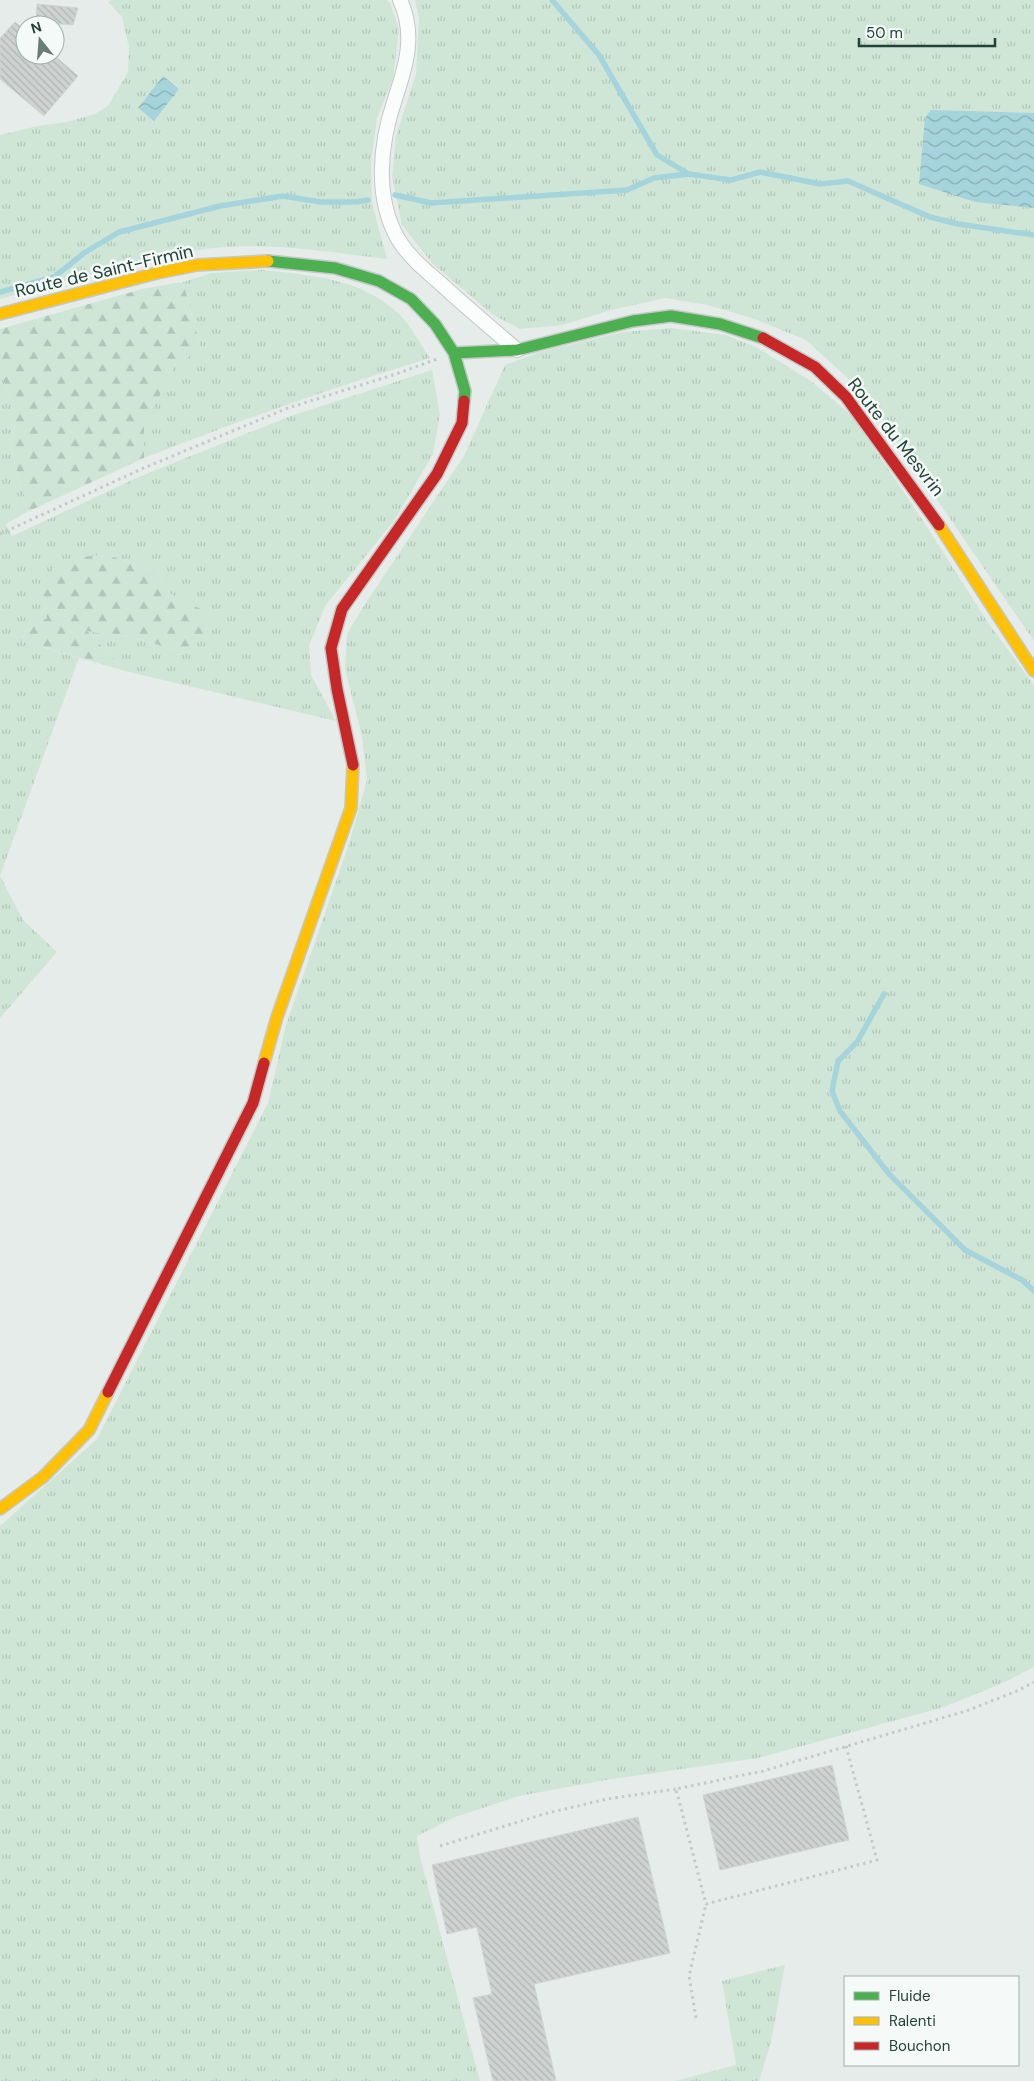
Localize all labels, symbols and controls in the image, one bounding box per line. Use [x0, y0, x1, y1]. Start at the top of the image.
north arrow [15, 15, 65, 65]
scale bar [859, 15, 995, 47]
text: N [29, 17, 44, 38]
text: 50 m [866, 23, 903, 43]
street label: Route de Saint-Firmïn [13, 239, 195, 303]
street label: Route du Mesvrin [842, 373, 950, 501]
legend [844, 1976, 1019, 2066]
text: Fluide [889, 1986, 931, 2006]
text: Ralenti [889, 2011, 936, 2031]
text: Bouchon [889, 2036, 950, 2056]

